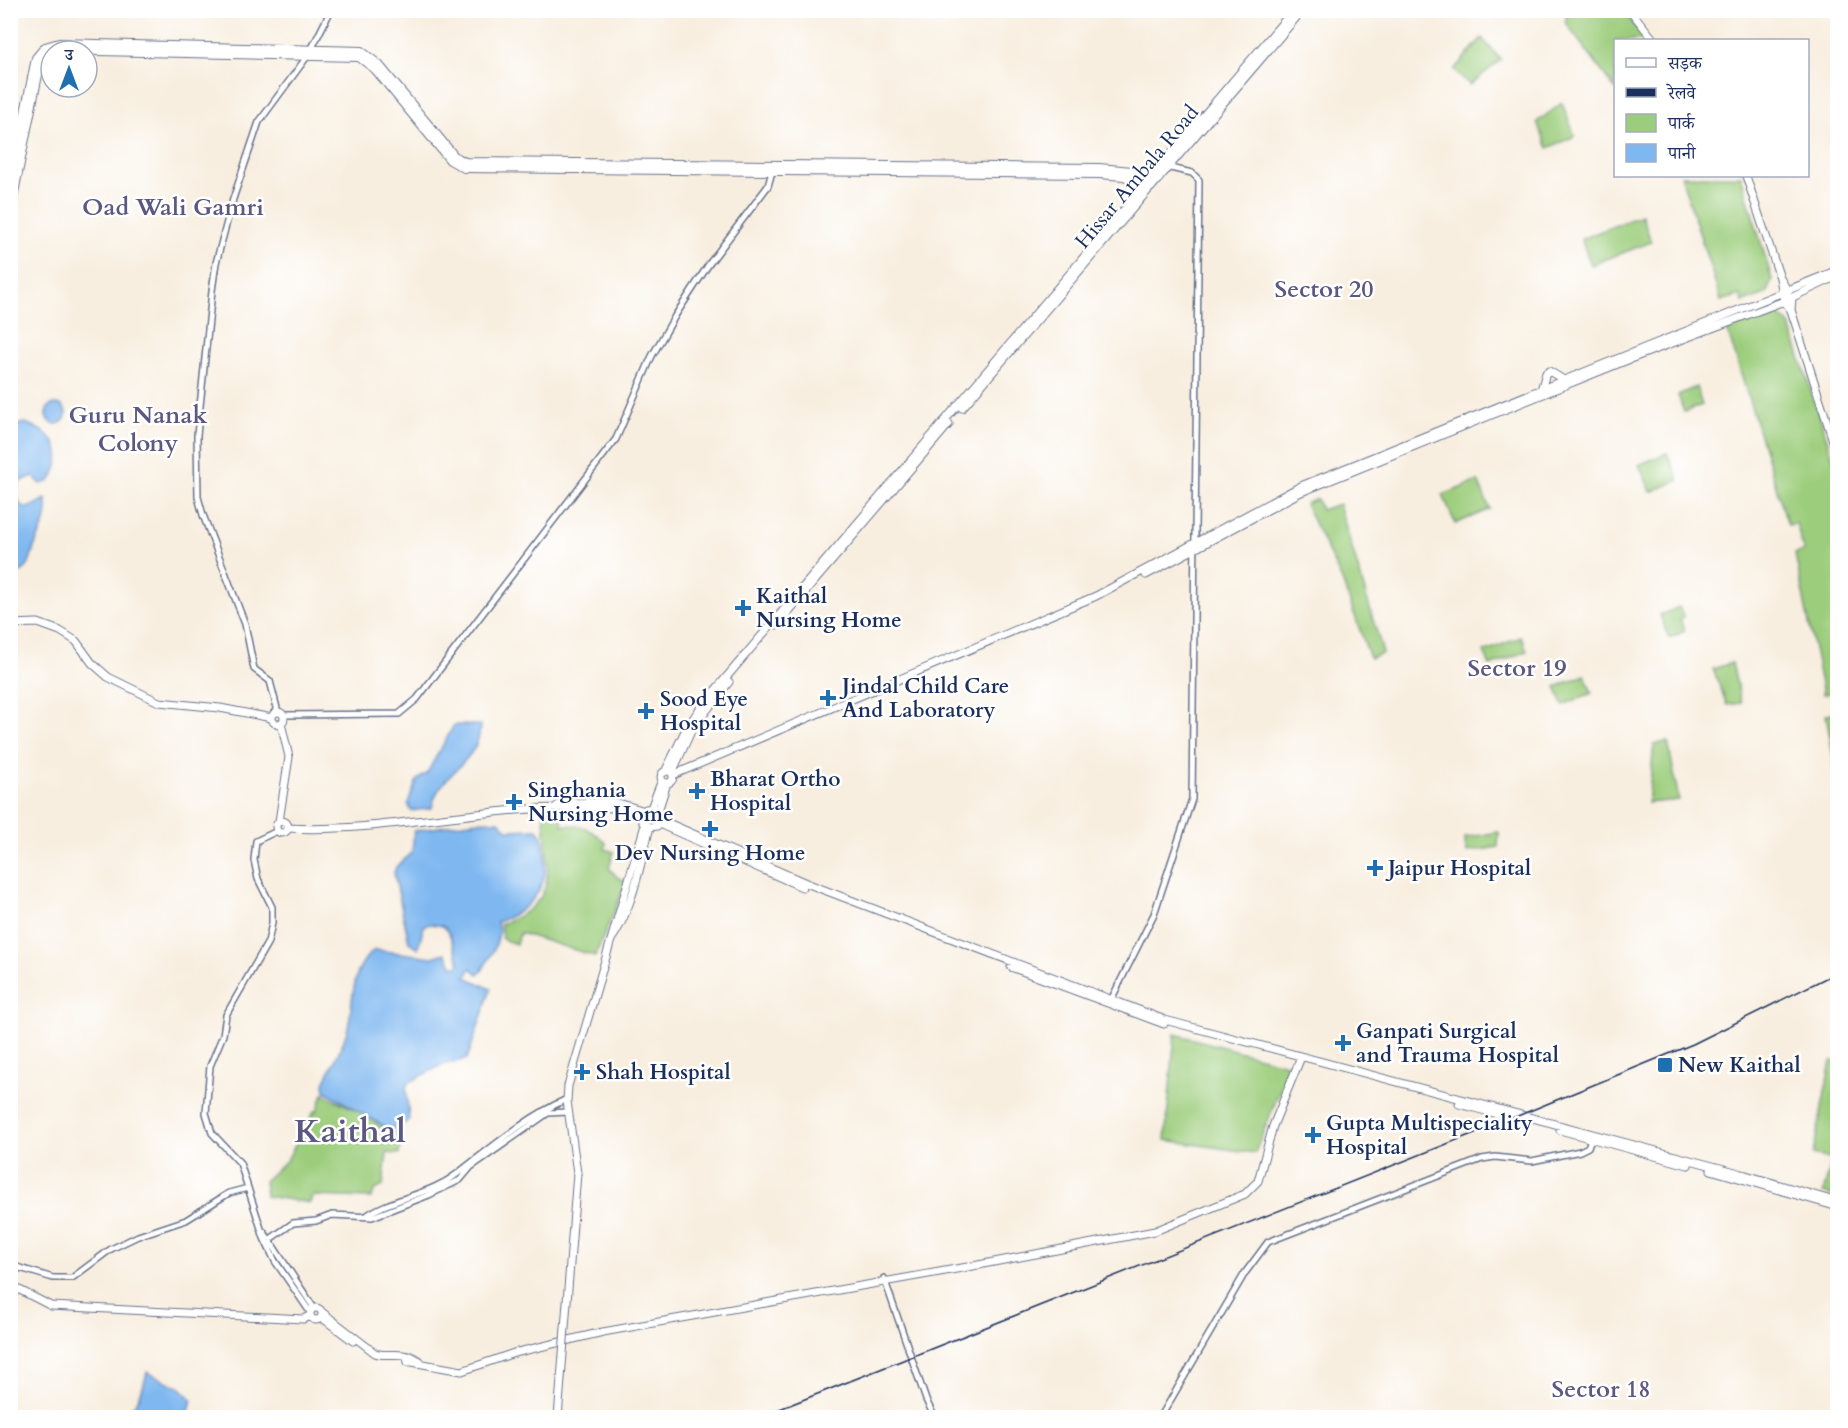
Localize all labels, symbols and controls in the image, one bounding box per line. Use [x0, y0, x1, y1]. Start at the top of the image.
north arrow [39, 39, 99, 99]
legend [1614, 39, 1809, 177]
text: उ [64, 44, 75, 66]
text: सड़क [1667, 51, 1703, 76]
text: रेलवे [1666, 81, 1697, 106]
street label: Hissar Ambala Road [1068, 99, 1206, 255]
text: पार्क [1667, 111, 1696, 136]
text: पानी [1667, 141, 1697, 166]
district label: Oad Wali Gamri [82, 191, 264, 224]
district label: Sector 20 [1274, 273, 1374, 306]
district label: Guru Nanak Colony [69, 399, 207, 460]
place label: Kaithal Nursing Home [756, 582, 902, 635]
marker: Kaithal Nursing Home [734, 599, 752, 617]
district label: Sector 19 [1467, 652, 1567, 685]
place label: Jindal Child Care And Laboratory [839, 672, 1009, 725]
place label: Sood Eye Hospital [660, 685, 748, 738]
marker: Jindal Child Care And Laboratory [819, 689, 837, 707]
marker: Sood Eye Hospital [637, 702, 655, 720]
place label: Bharat Ortho Hospital [710, 765, 840, 818]
place label: Singhania Nursing Home [528, 776, 674, 829]
marker: Bharat Ortho Hospital [688, 782, 706, 800]
marker: Singhania Nursing Home [505, 793, 523, 811]
marker: Dev Nursing Home [701, 820, 719, 838]
place label: Dev Nursing Home [615, 839, 805, 868]
place label: Jaipur Hospital [1385, 854, 1531, 883]
marker: Jaipur Hospital [1366, 859, 1384, 877]
place label: Ganpati Surgical and Trauma Hospital [1356, 1017, 1559, 1070]
marker: Ganpati Surgical and Trauma Hospital [1334, 1034, 1352, 1052]
place label: New Kaithal [1678, 1051, 1801, 1080]
marker: New Kaithal [1656, 1056, 1674, 1074]
place label: Shah Hospital [596, 1058, 731, 1087]
marker: Shah Hospital [573, 1063, 591, 1081]
district label: Kaithal [294, 1109, 406, 1154]
place label: Gupta Multispeciality Hospital [1326, 1109, 1533, 1162]
marker: Gupta Multispeciality Hospital [1304, 1126, 1322, 1144]
district label: Sector 18 [1551, 1373, 1651, 1406]

